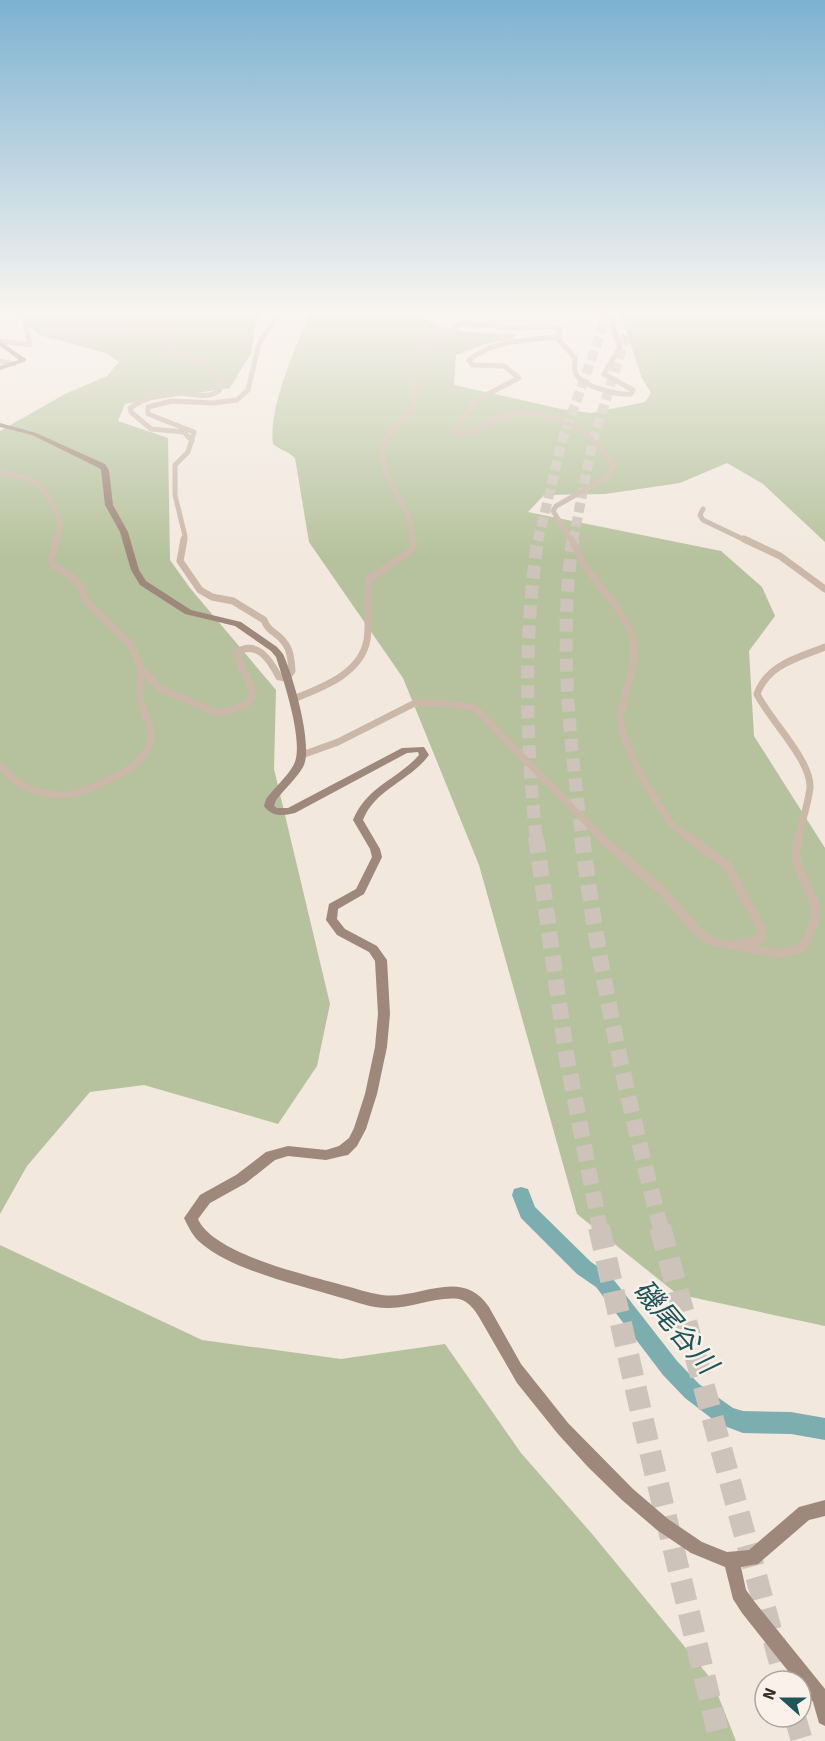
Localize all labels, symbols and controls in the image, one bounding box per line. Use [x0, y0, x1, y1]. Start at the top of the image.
water label: 磯尾谷川 [626, 1273, 726, 1383]
north arrow [753, 1669, 813, 1729]
text: N [759, 1685, 781, 1703]

